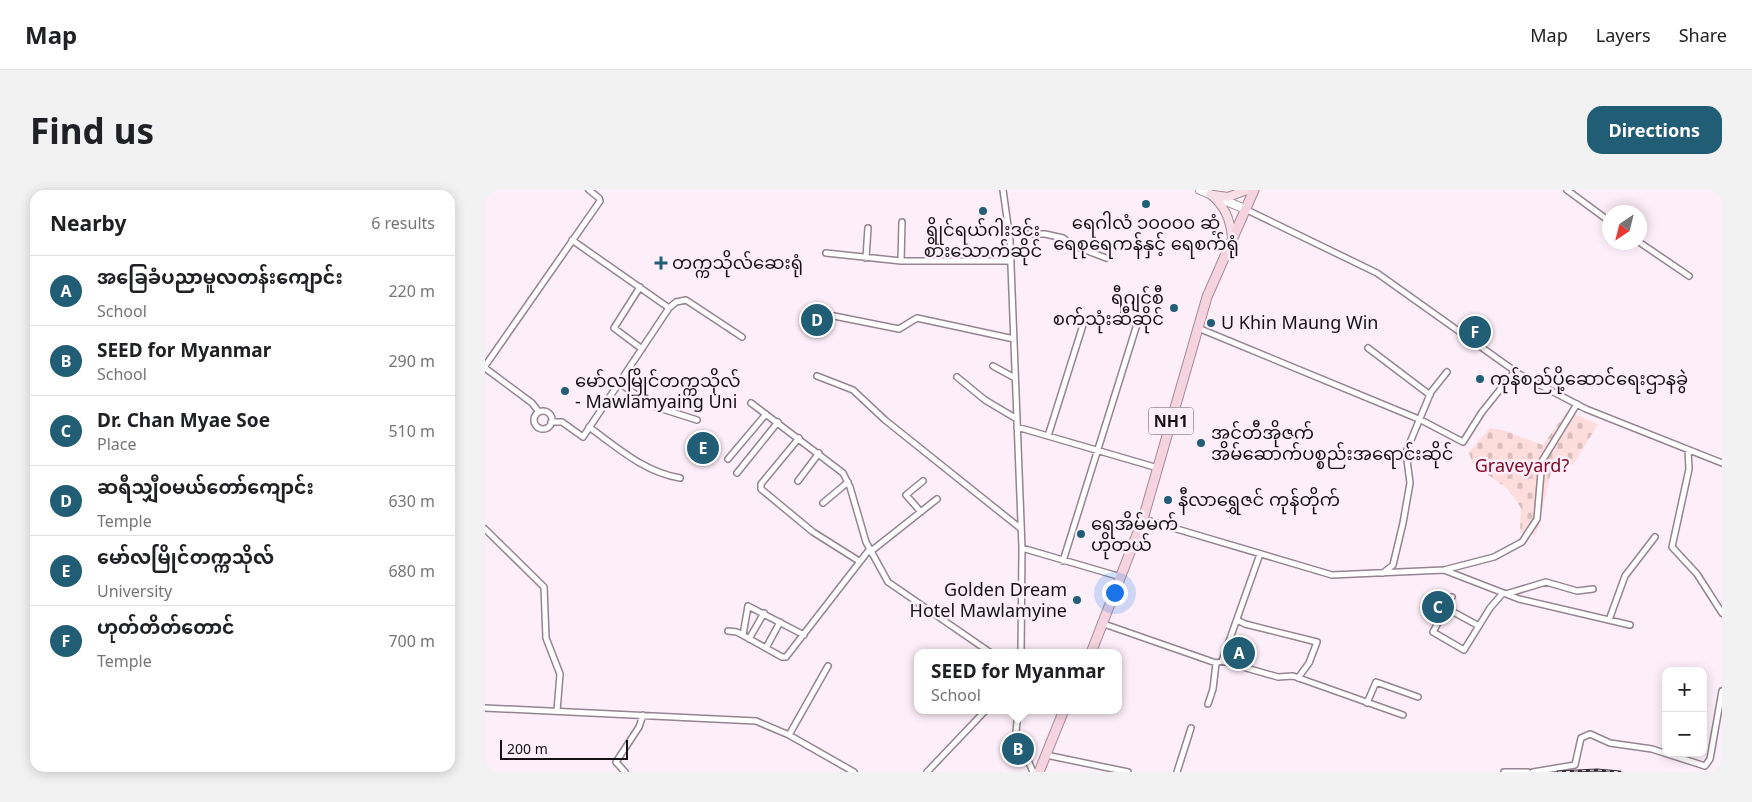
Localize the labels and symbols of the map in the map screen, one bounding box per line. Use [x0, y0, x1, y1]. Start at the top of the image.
marker: ရေဂါလံ ၁၀၀၀၀ ဆံ့ ရေစုရေကန်နှင့် ရေစက်ရုံ [1140, 198, 1152, 210]
marker: ရွိုင်ရယ်ဂါးဒင်း စားသောက်ဆိုင် [977, 205, 989, 217]
north arrow [1602, 205, 1647, 250]
place label: ရေဂါလံ ၁၀၀၀၀ ဆံ့ ရေစုရေကန်နှင့် ရေစက်ရုံ [1053, 210, 1239, 259]
place label: ရွိုင်ရယ်ဂါးဒင်း စားသောက်ဆိုင် [924, 216, 1042, 266]
place label: တက္ကသိုလ်ဆေးရုံ [672, 249, 803, 278]
marker: တက္ကသိုလ်ဆေးရုံ [654, 256, 668, 270]
place label: ရီဂျင်စီ စက်သုံးဆီဆိုင် [1053, 284, 1164, 334]
pin: D [801, 301, 833, 339]
marker: ရီဂျင်စီ စက်သုံးဆီဆိုင် [1168, 302, 1180, 314]
place label: U Khin Maung Win [1221, 310, 1378, 334]
pin: F [1459, 313, 1491, 351]
marker: U Khin Maung Win [1205, 317, 1217, 329]
place label: ကုန်စည်ပို့ဆောင်ရေးဌာနခွဲ [1490, 365, 1688, 394]
place label: မော်လမြိုင်တက္ကသိုလ် - Mawlamyaing Uni [575, 367, 740, 413]
marker: ကုန်စည်ပို့ဆောင်ရေးဌာနခွဲ [1474, 373, 1486, 385]
marker: မော်လမြိုင်တက္ကသိုလ် - Mawlamyaing Uni [559, 385, 571, 397]
road number: NH1 [1149, 408, 1193, 435]
place label: အင်တီအိုဇက် အိမ်ဆောက်ပစ္စည်းအရောင်းဆိုင် [1211, 419, 1454, 469]
pin: E [687, 429, 719, 467]
marker: အင်တီအိုဇက် အိမ်ဆောက်ပစ္စည်းအရောင်းဆိုင် [1195, 437, 1207, 449]
park label: Graveyard? [1475, 453, 1569, 477]
place label: နီလာရွှေဇင် ကုန်တိုက် [1178, 486, 1340, 515]
marker: နီလာရွှေဇင် ကုန်တိုက် [1162, 494, 1174, 506]
place label: ရွှေအိမ်မက် ဟိုတယ် [1091, 510, 1178, 560]
marker: ရွှေအိမ်မက် ဟိုတယ် [1075, 528, 1087, 540]
place label: Golden Dream Hotel Mawlamyine [910, 577, 1067, 622]
your location [1102, 580, 1128, 606]
pin: C [1422, 588, 1454, 626]
marker: Golden Dream Hotel Mawlamyine [1071, 594, 1083, 606]
pin: A [1223, 634, 1255, 672]
pin: B [1002, 730, 1034, 768]
scale bar [500, 737, 627, 760]

